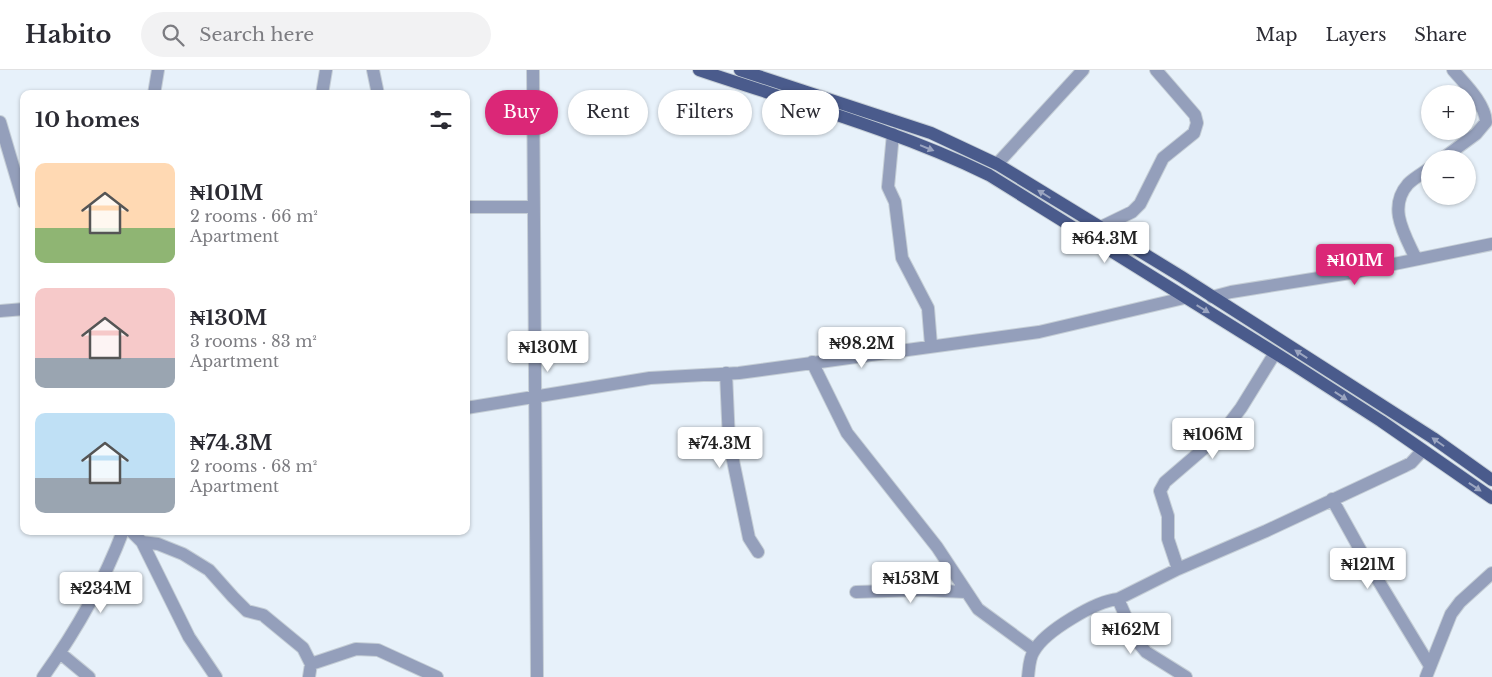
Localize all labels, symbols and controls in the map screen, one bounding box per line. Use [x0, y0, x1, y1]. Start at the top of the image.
search box [141, 12, 491, 57]
text: Habito [25, 20, 111, 49]
icon: search [159, 21, 187, 49]
text: Search here [199, 23, 314, 46]
text: Map [1256, 24, 1297, 46]
text: Layers [1325, 24, 1386, 46]
text: Share [1414, 24, 1467, 46]
map controls [1421, 85, 1476, 205]
button: + [1421, 85, 1476, 140]
chip: Buy [485, 90, 558, 135]
chip: Rent [568, 90, 648, 135]
chip: Filters [658, 90, 752, 135]
chip: New [762, 90, 839, 135]
icon: filters [427, 106, 455, 134]
text: 10 homes [35, 107, 140, 133]
one-way arrow [920, 144, 935, 152]
button: − [1421, 150, 1476, 205]
text: ₦101M [190, 180, 263, 206]
icon: home [75, 183, 135, 243]
one-way arrow [1038, 190, 1051, 199]
text: 2 rooms · 66 m² [190, 206, 318, 226]
pin: ₦64.3M [1064, 222, 1146, 264]
text: Apartment [190, 226, 279, 246]
text: ₦64.3M [1072, 228, 1138, 248]
pin: ₦101M [1320, 244, 1390, 286]
text: ₦101M [1327, 250, 1383, 270]
text: ₦130M [190, 305, 267, 331]
one-way arrow [1196, 305, 1209, 314]
icon: home [75, 308, 135, 368]
pin: ₦98.2M [821, 326, 903, 369]
pin: ₦130M [513, 330, 583, 373]
text: 3 rooms · 83 m² [190, 331, 317, 351]
text: ₦98.2M [829, 333, 895, 353]
text: ₦130M [519, 337, 577, 357]
one-way arrow [1295, 349, 1308, 359]
text: Apartment [190, 351, 279, 371]
one-way arrow [1334, 391, 1347, 400]
pin: ₦106M [1178, 418, 1248, 460]
text: ₦106M [1183, 424, 1243, 444]
pin: ₦74.3M [679, 426, 761, 469]
text: ₦74.3M [190, 430, 272, 456]
icon: home [75, 433, 135, 493]
text: ₦74.3M [689, 433, 751, 453]
one-way arrow [1431, 437, 1445, 447]
text: 2 rooms · 68 m² [190, 456, 317, 476]
text: Apartment [190, 476, 279, 496]
one-way arrow [1469, 482, 1482, 491]
pin: ₦121M [1333, 548, 1403, 590]
text: ₦121M [1341, 554, 1395, 574]
pin: ₦153M [876, 562, 946, 604]
text: ₦153M [883, 568, 939, 588]
pin: ₦234M [66, 572, 136, 614]
text: ₦234M [70, 578, 132, 598]
pin: ₦162M [1096, 612, 1166, 655]
text: ₦162M [1102, 619, 1160, 639]

